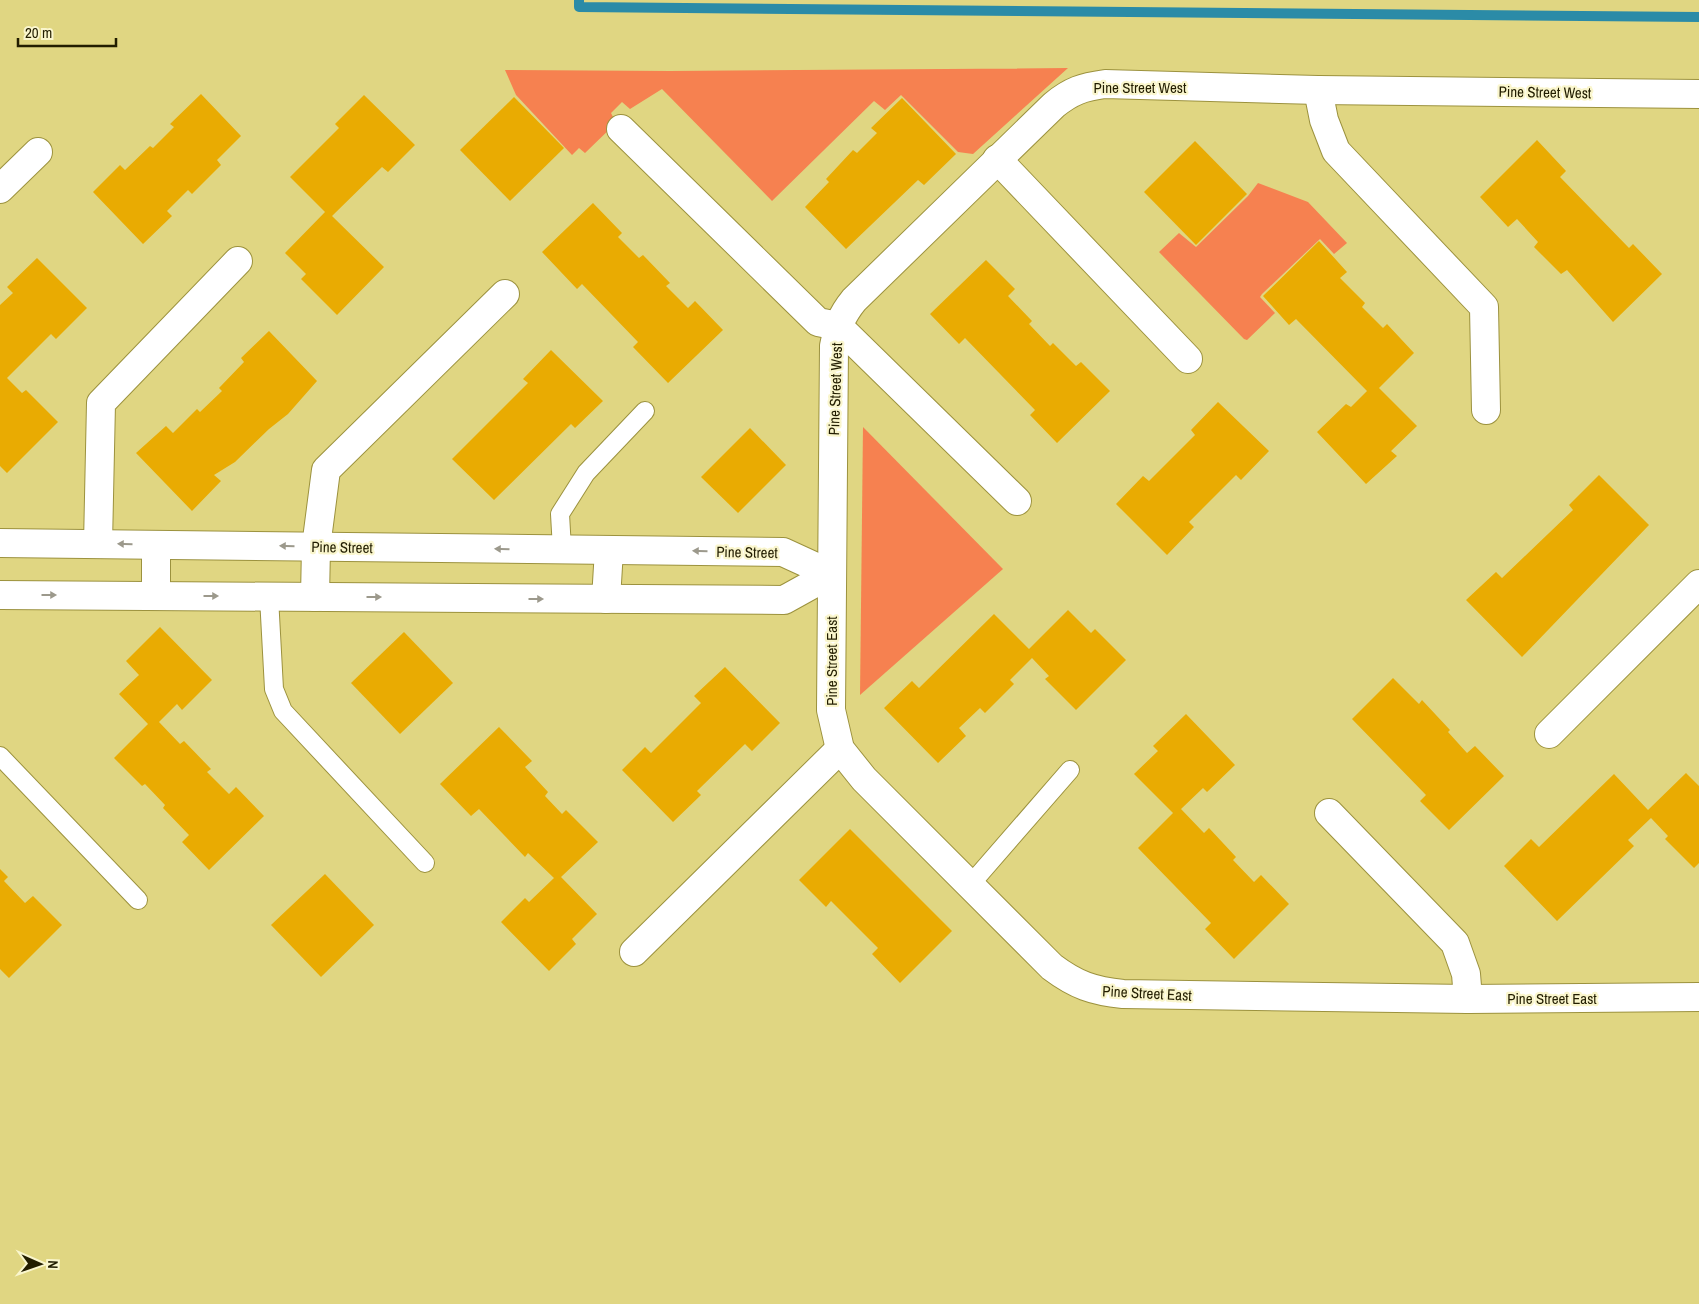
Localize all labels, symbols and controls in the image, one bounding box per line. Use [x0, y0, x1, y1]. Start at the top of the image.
scale bar [18, 15, 115, 47]
text: 20 m [25, 22, 52, 43]
street label: Pine Street West [1094, 77, 1187, 98]
street label: Pine Street West [1498, 81, 1592, 103]
street label: Pine Street West [823, 342, 847, 436]
street label: Pine Street [311, 536, 374, 558]
one-way arrow [117, 540, 133, 548]
street label: Pine Street [716, 541, 779, 563]
one-way arrow [279, 542, 295, 550]
one-way arrow [494, 544, 510, 552]
one-way arrow [692, 547, 708, 555]
one-way arrow [41, 591, 57, 599]
one-way arrow [203, 592, 219, 600]
one-way arrow [366, 593, 382, 601]
one-way arrow [528, 595, 544, 603]
street label: Pine Street East [821, 616, 842, 706]
street label: Pine Street East [1102, 980, 1193, 1006]
street label: Pine Street East [1507, 988, 1597, 1009]
north arrow [15, 1239, 65, 1289]
text: N [44, 1260, 62, 1269]

